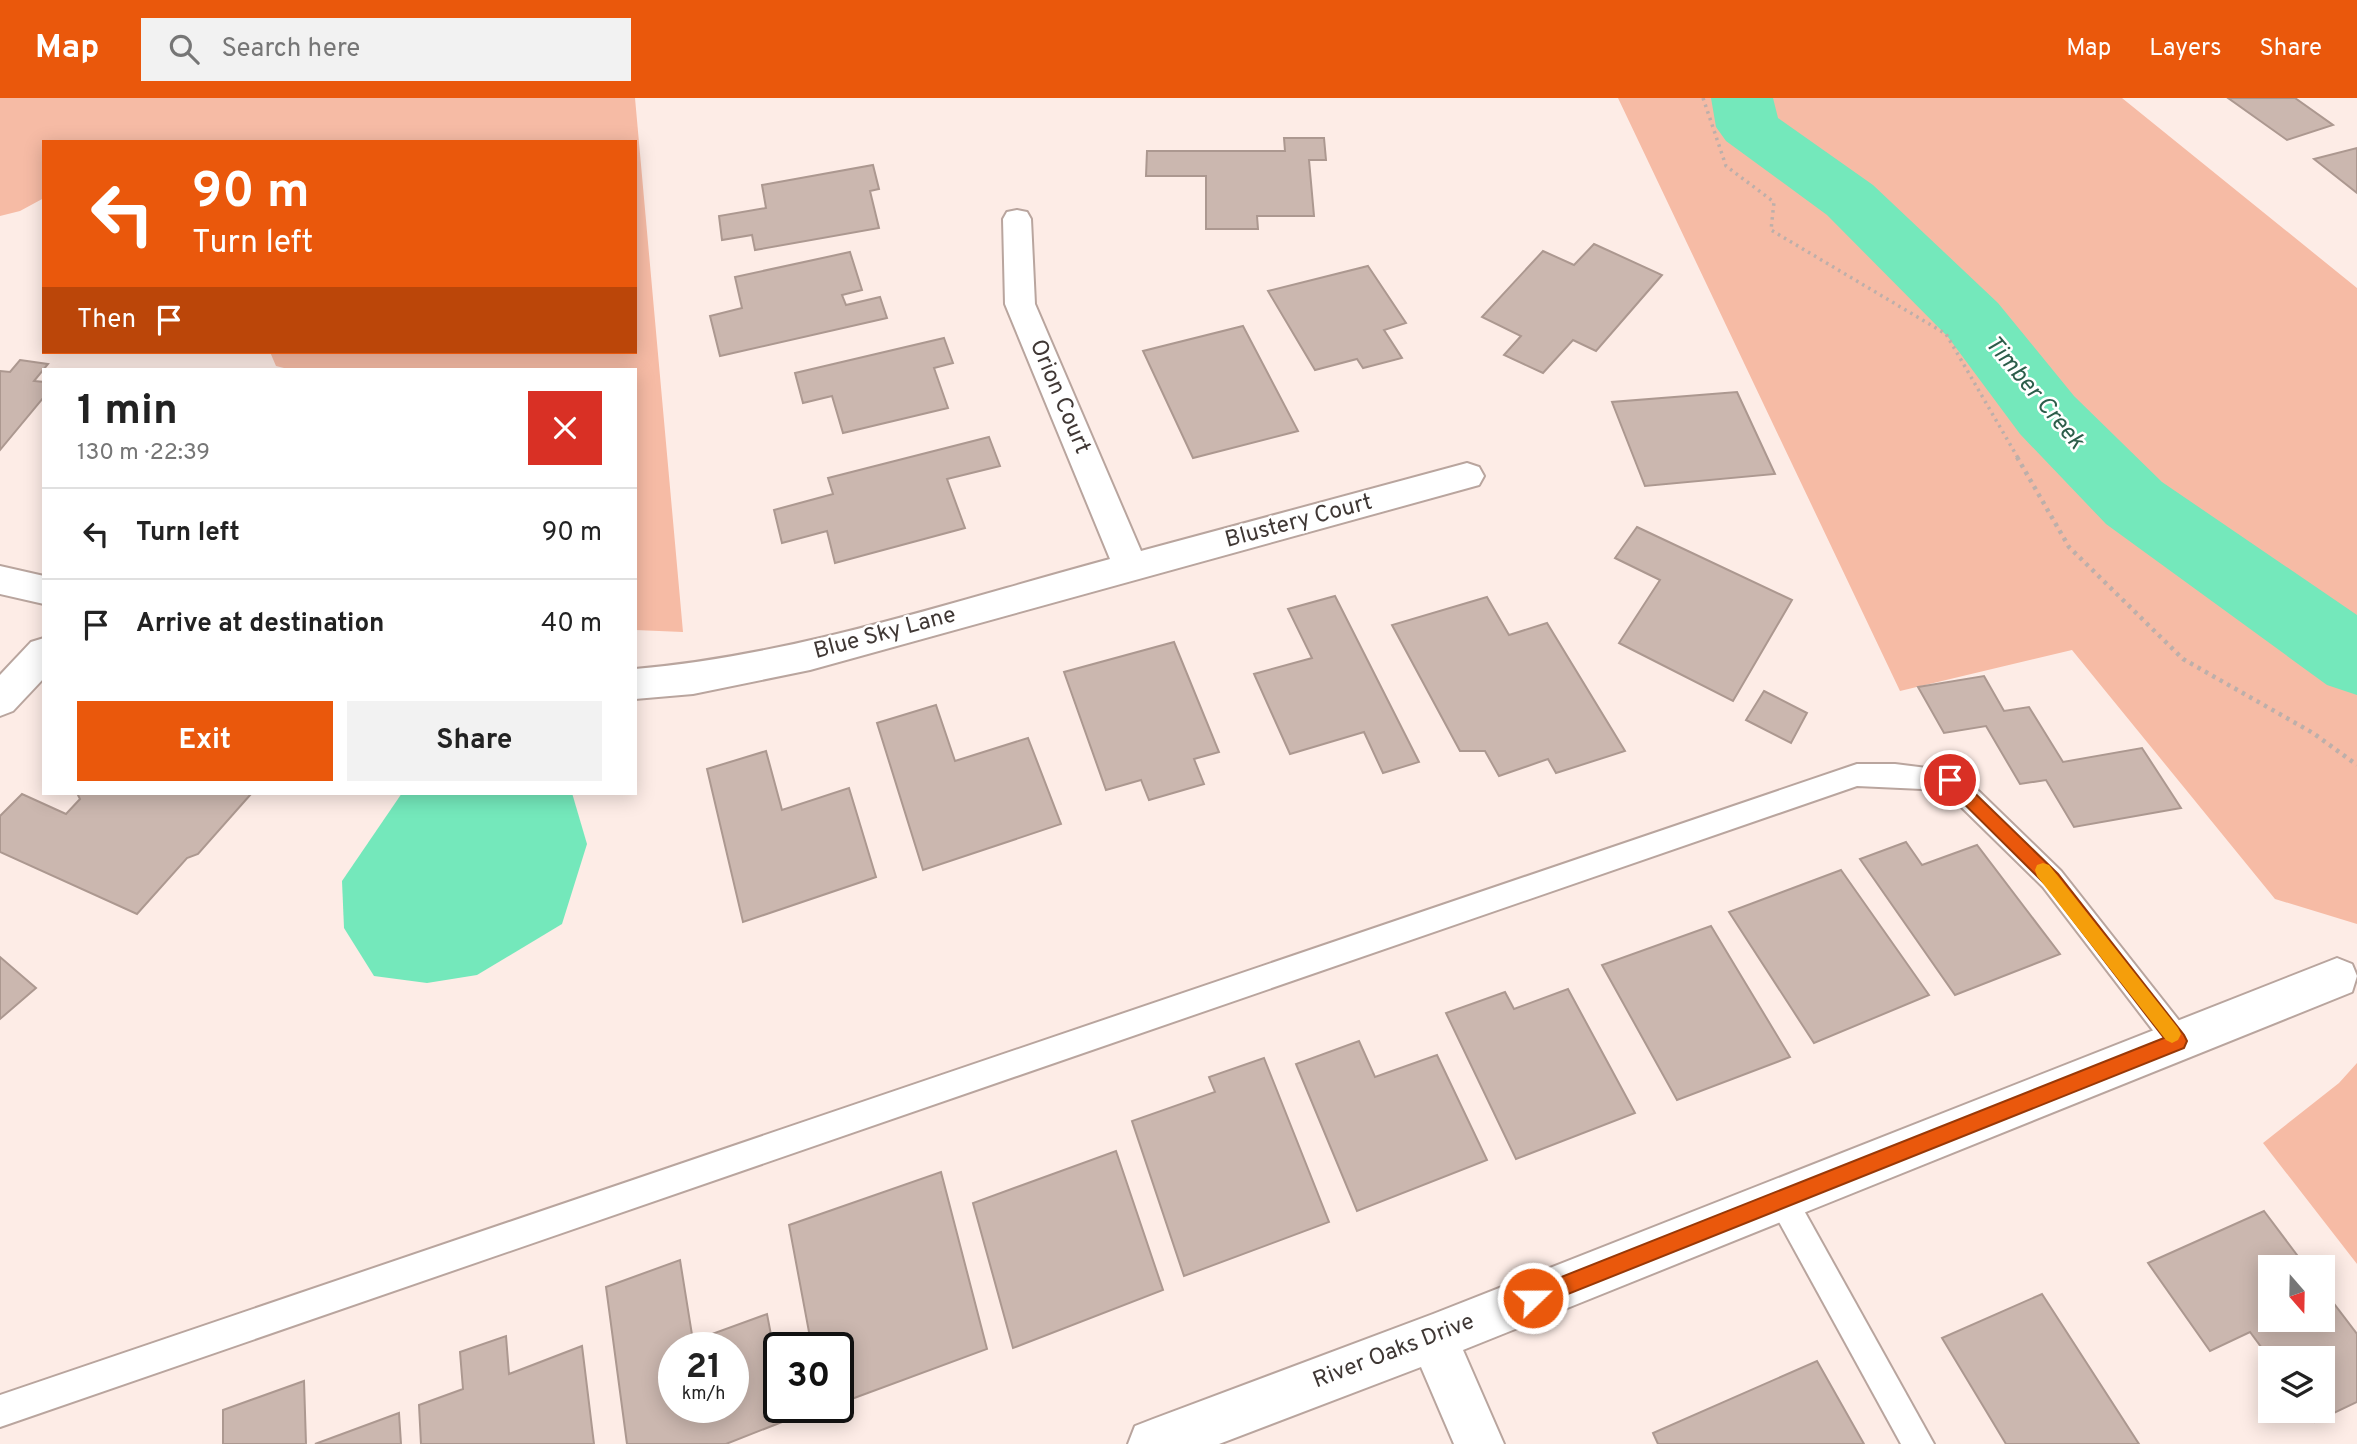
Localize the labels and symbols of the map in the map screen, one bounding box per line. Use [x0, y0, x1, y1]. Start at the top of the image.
water label: Timber Creek [1978, 330, 2091, 457]
street label: Orion Court [1022, 335, 1096, 459]
street label: Blustery Court [1222, 488, 1376, 556]
street label: Blue Sky Lane [811, 601, 959, 667]
pin [1920, 750, 1980, 810]
north arrow [2258, 1255, 2334, 1332]
position arrow [1496, 1261, 1570, 1335]
street label: River Oaks Drive [1309, 1308, 1479, 1396]
speed limit sign: 30 [763, 1332, 854, 1423]

